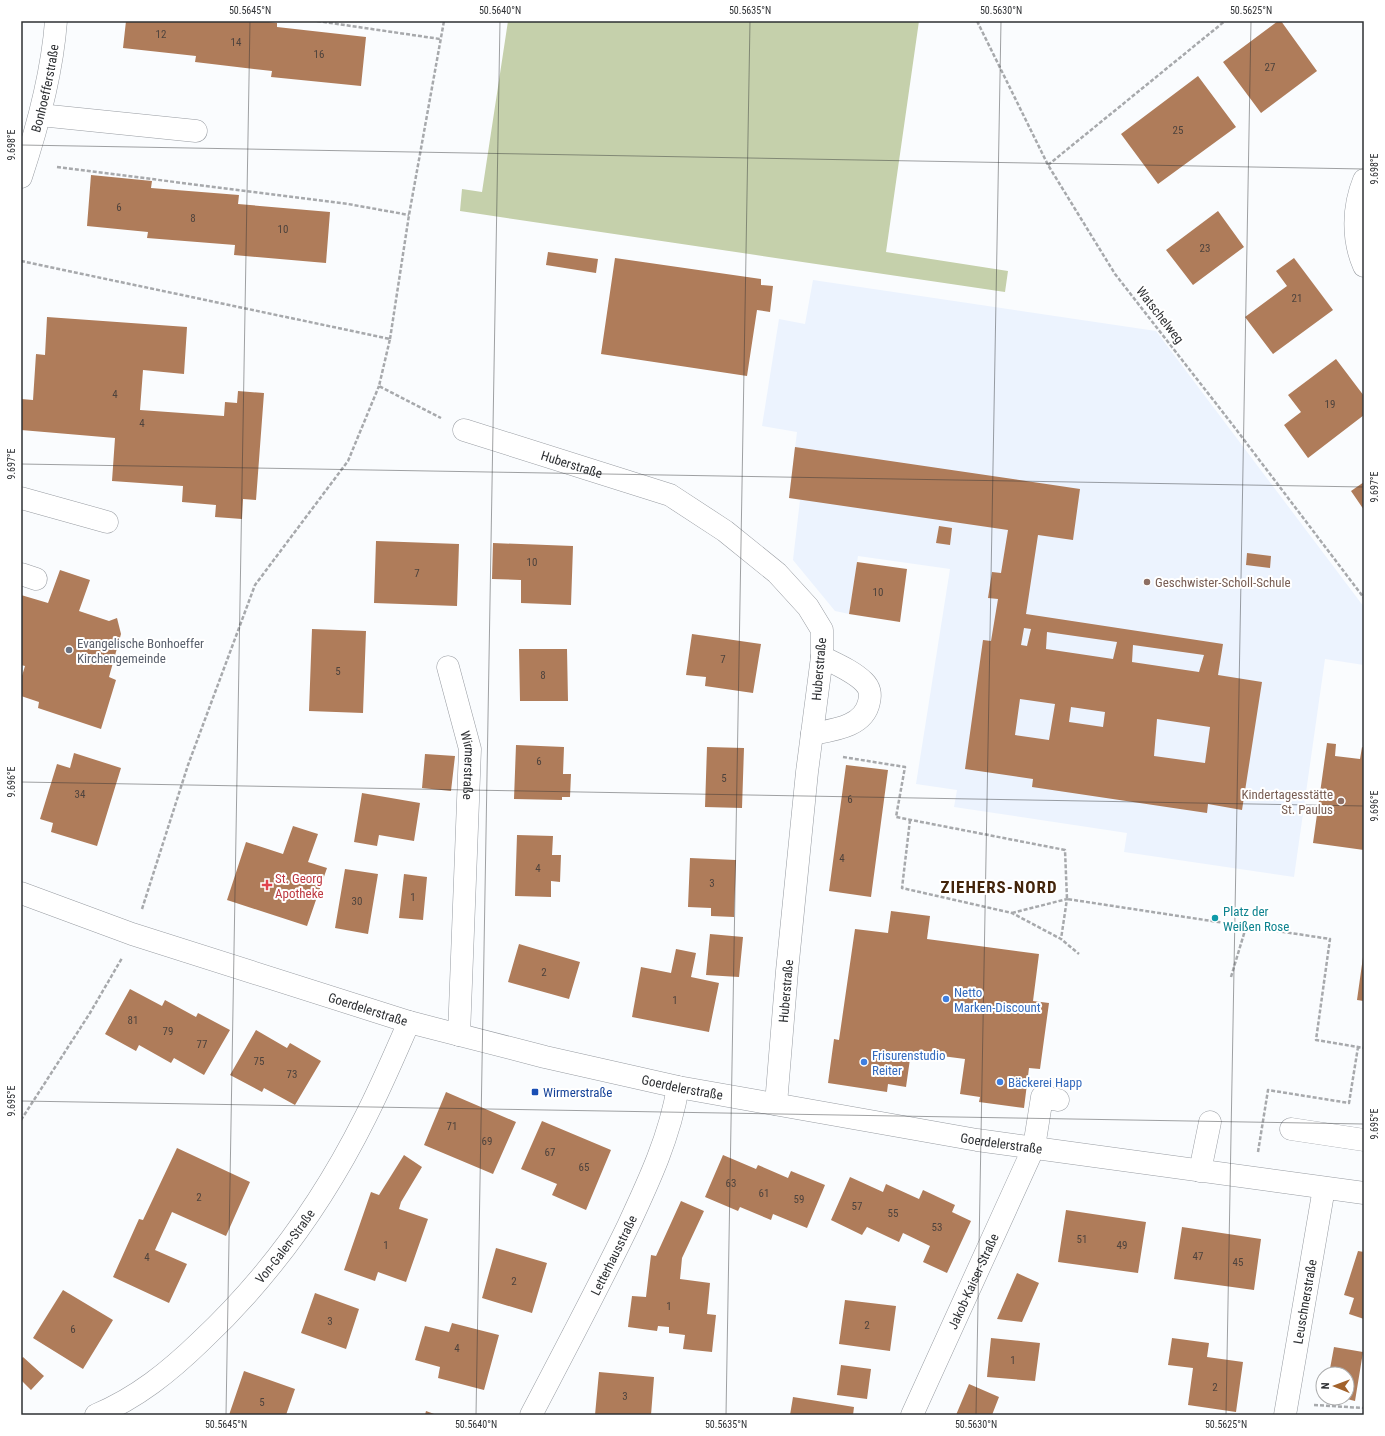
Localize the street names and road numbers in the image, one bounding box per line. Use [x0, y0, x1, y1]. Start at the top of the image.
street label: Bonhoefferstraße [28, 43, 61, 134]
street label: Watschelweg [1133, 284, 1187, 346]
street label: Huberstraße [539, 447, 604, 481]
street label: Huberstraße [809, 637, 829, 701]
street label: Wirmerstraße [458, 729, 478, 800]
street label: Huberstraße [776, 959, 796, 1023]
street label: Goerdelerstraße [327, 989, 410, 1029]
street label: Goerdelerstraße [640, 1072, 724, 1102]
street label: Goerdelerstraße [959, 1130, 1043, 1156]
street label: Von-Galen-Straße [252, 1206, 317, 1286]
street label: Letterhausstraße [587, 1213, 640, 1298]
street label: Jakob-Kaiser-Straße [945, 1231, 1001, 1331]
street label: Leuschnerstraße [1290, 1258, 1319, 1345]

